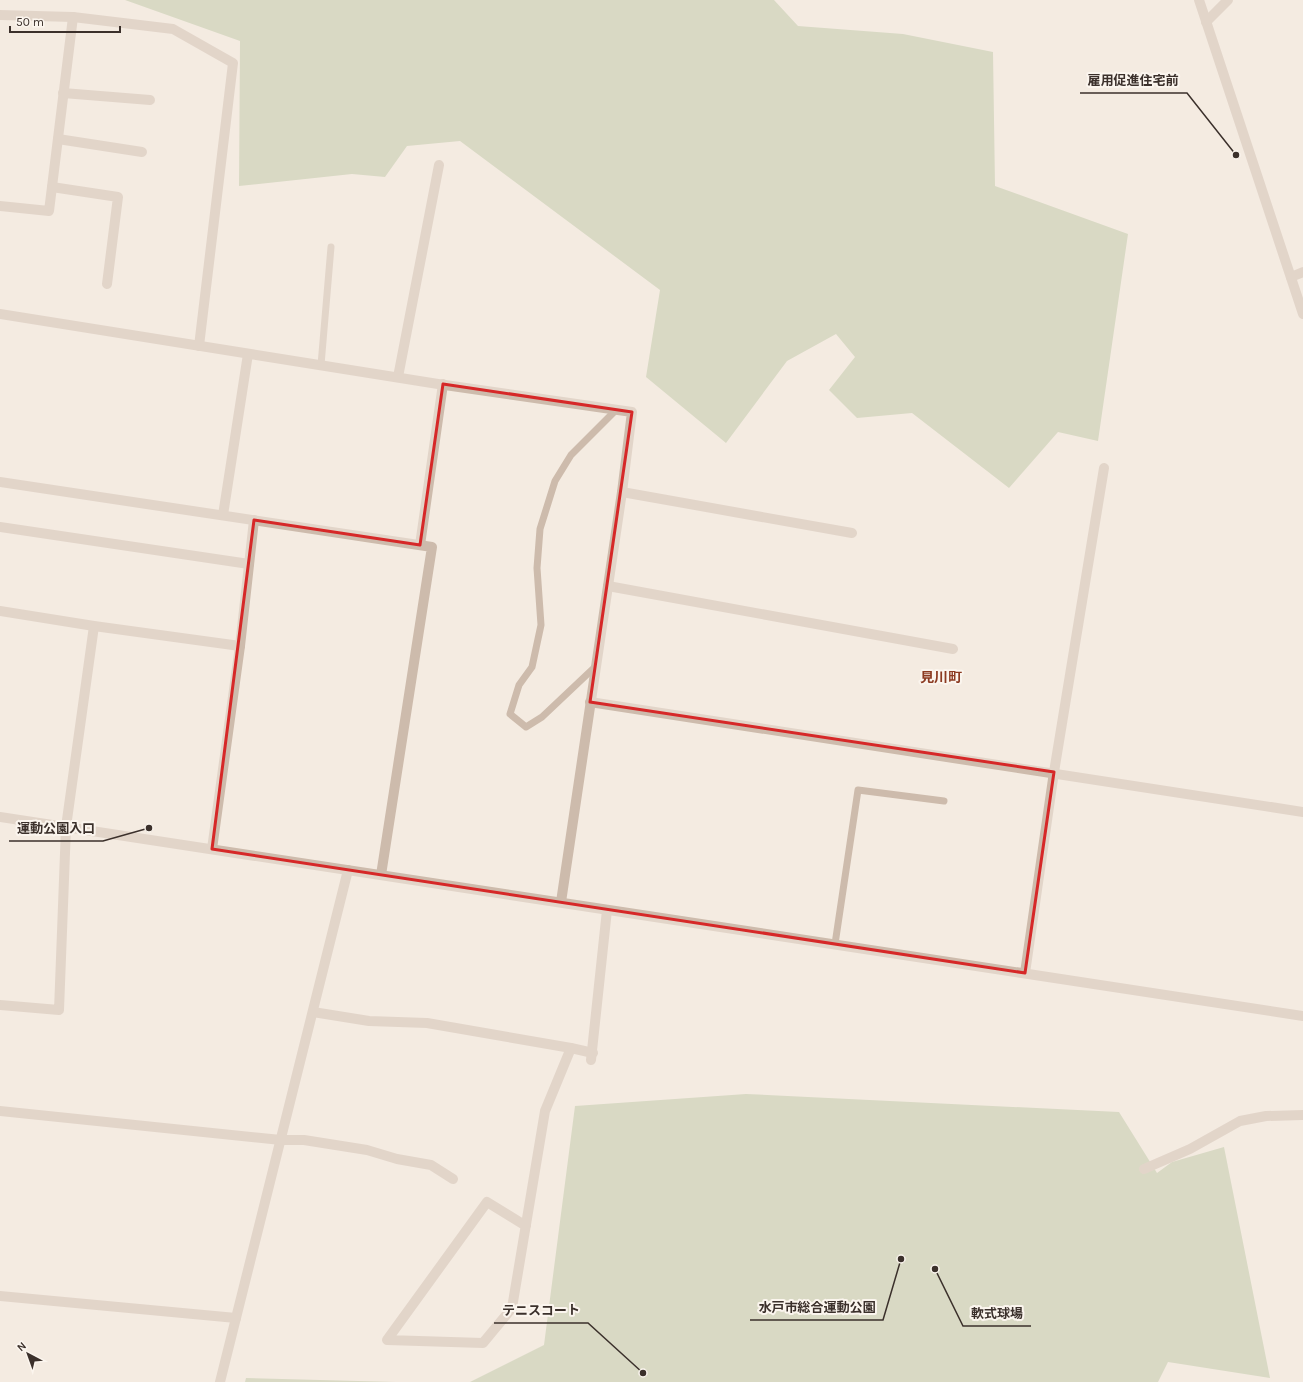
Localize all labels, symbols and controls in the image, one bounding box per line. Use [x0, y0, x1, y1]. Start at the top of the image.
scale bar [10, 8, 120, 34]
text: 50 m [16, 15, 44, 29]
callout: 雇用促進住宅前 [1080, 68, 1187, 93]
text: 雇用促進住宅前 [1087, 73, 1179, 88]
district label: 見川町 [920, 669, 962, 686]
callout: 運動公園入口 [9, 816, 103, 841]
text: 運動公園入口 [17, 821, 95, 836]
callout: 水戸市総合運動公園 [750, 1295, 883, 1320]
callout: テニスコート [494, 1298, 588, 1323]
text: 水戸市総合運動公園 [758, 1300, 876, 1315]
callout: 軟式球場 [963, 1301, 1031, 1326]
text: テニスコート [502, 1303, 580, 1318]
text: 軟式球場 [971, 1306, 1023, 1321]
north arrow [8, 1334, 48, 1374]
text: N [15, 1339, 29, 1354]

